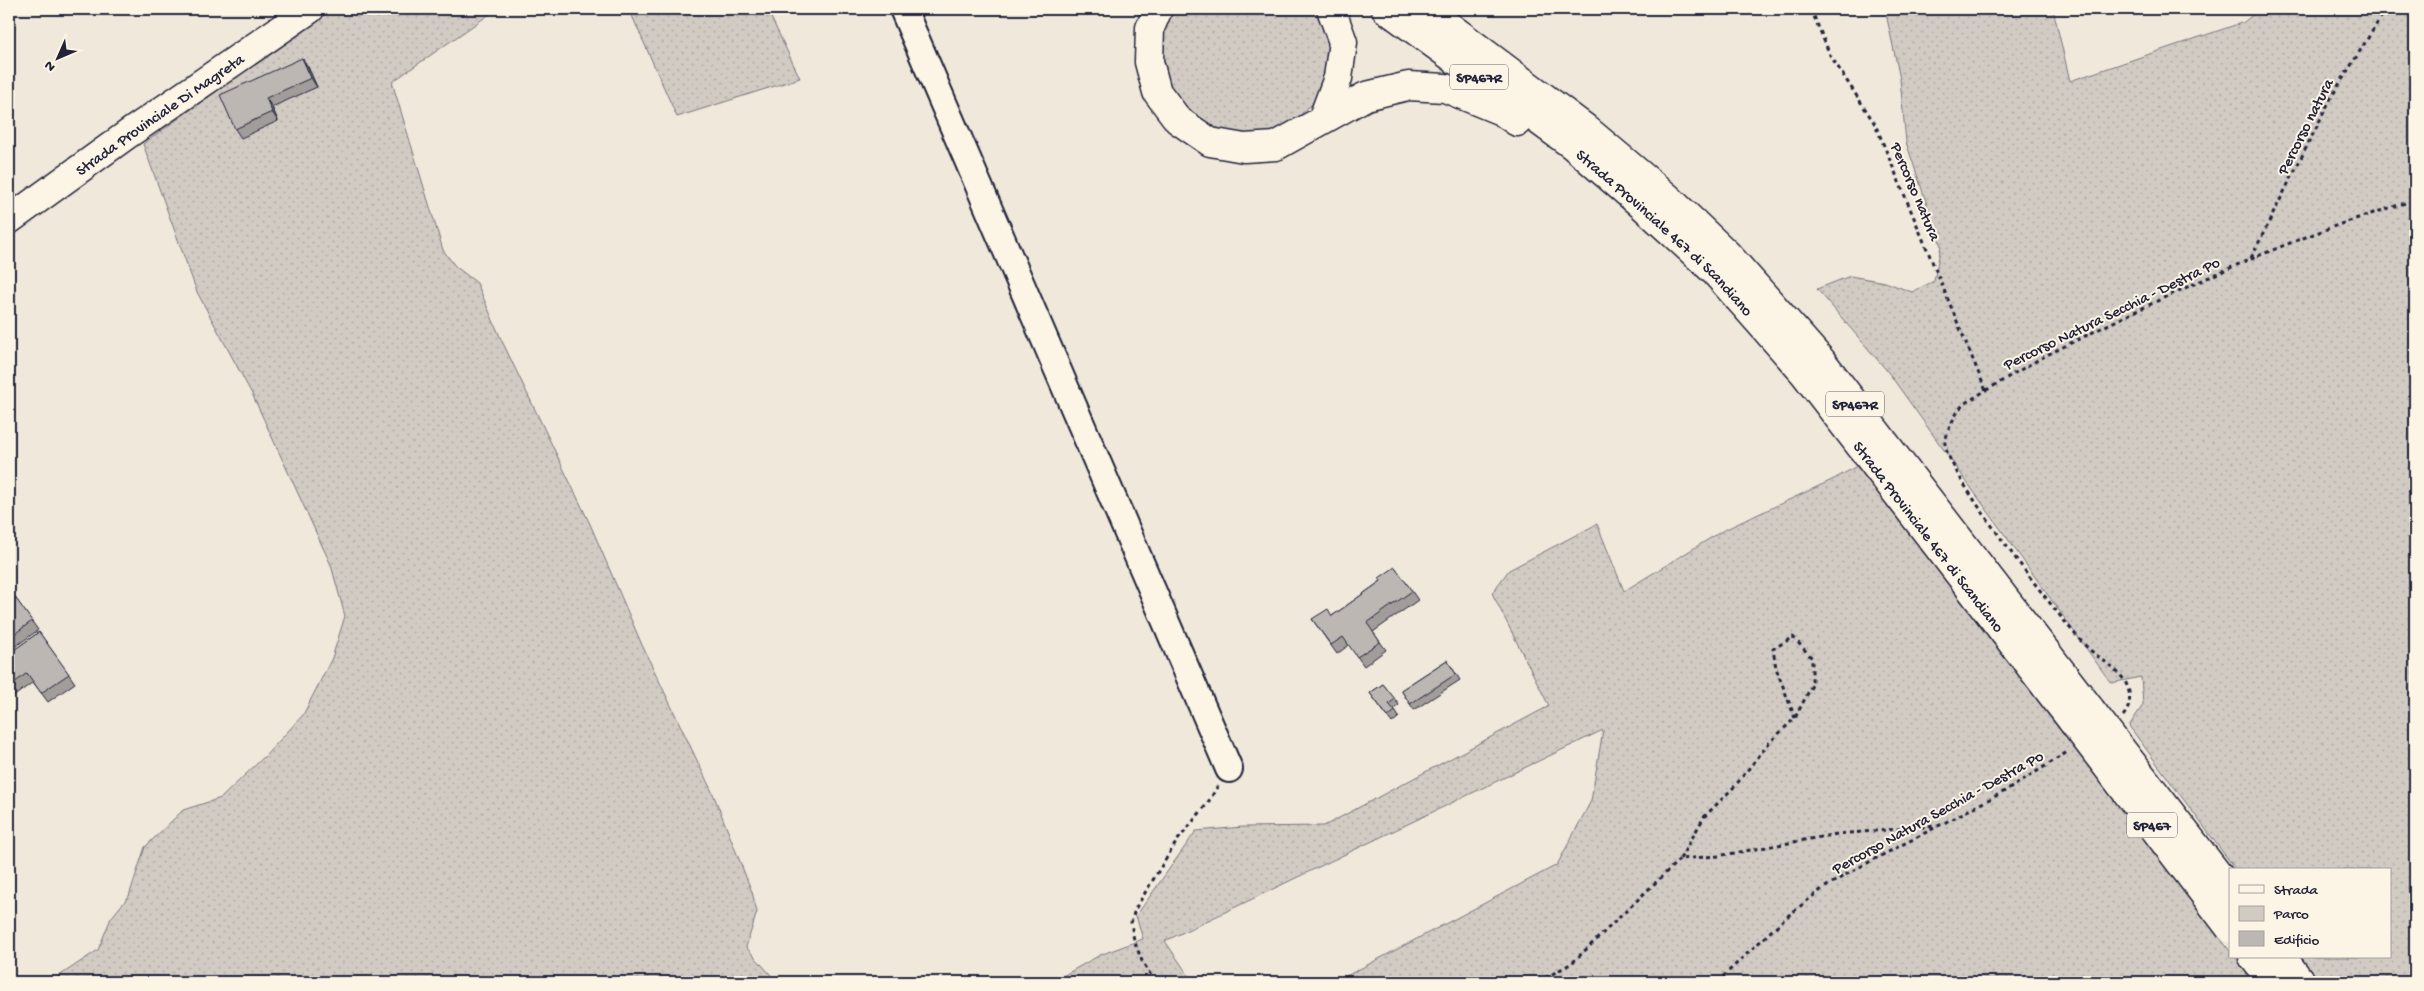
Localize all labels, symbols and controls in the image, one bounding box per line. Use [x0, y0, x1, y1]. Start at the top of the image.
north arrow [32, 32, 82, 82]
street label: Strada Provinciale Di Magreta [73, 50, 250, 182]
text: N [41, 56, 60, 75]
road number: SP467R [1450, 64, 1508, 90]
street label: Percorso natura [2274, 75, 2340, 180]
street label: Percorso natura [1884, 139, 1944, 246]
street label: Strada Provinciale 467 di Scandiano [1571, 147, 1756, 321]
street label: Percorso Natura Secchia - Destra Po [2000, 254, 2224, 376]
road number: SP467R [1826, 392, 1884, 416]
street label: Strada Provinciale 467 di Scandiano [1847, 439, 2006, 637]
street label: Percorso Natura Secchia - Destra Po [1829, 748, 2048, 881]
road number: SP467 [2127, 812, 2177, 838]
legend [2229, 868, 2392, 958]
text: Strada [2274, 882, 2319, 900]
text: Parco [2273, 906, 2309, 924]
text: Edificio [2274, 932, 2320, 950]

